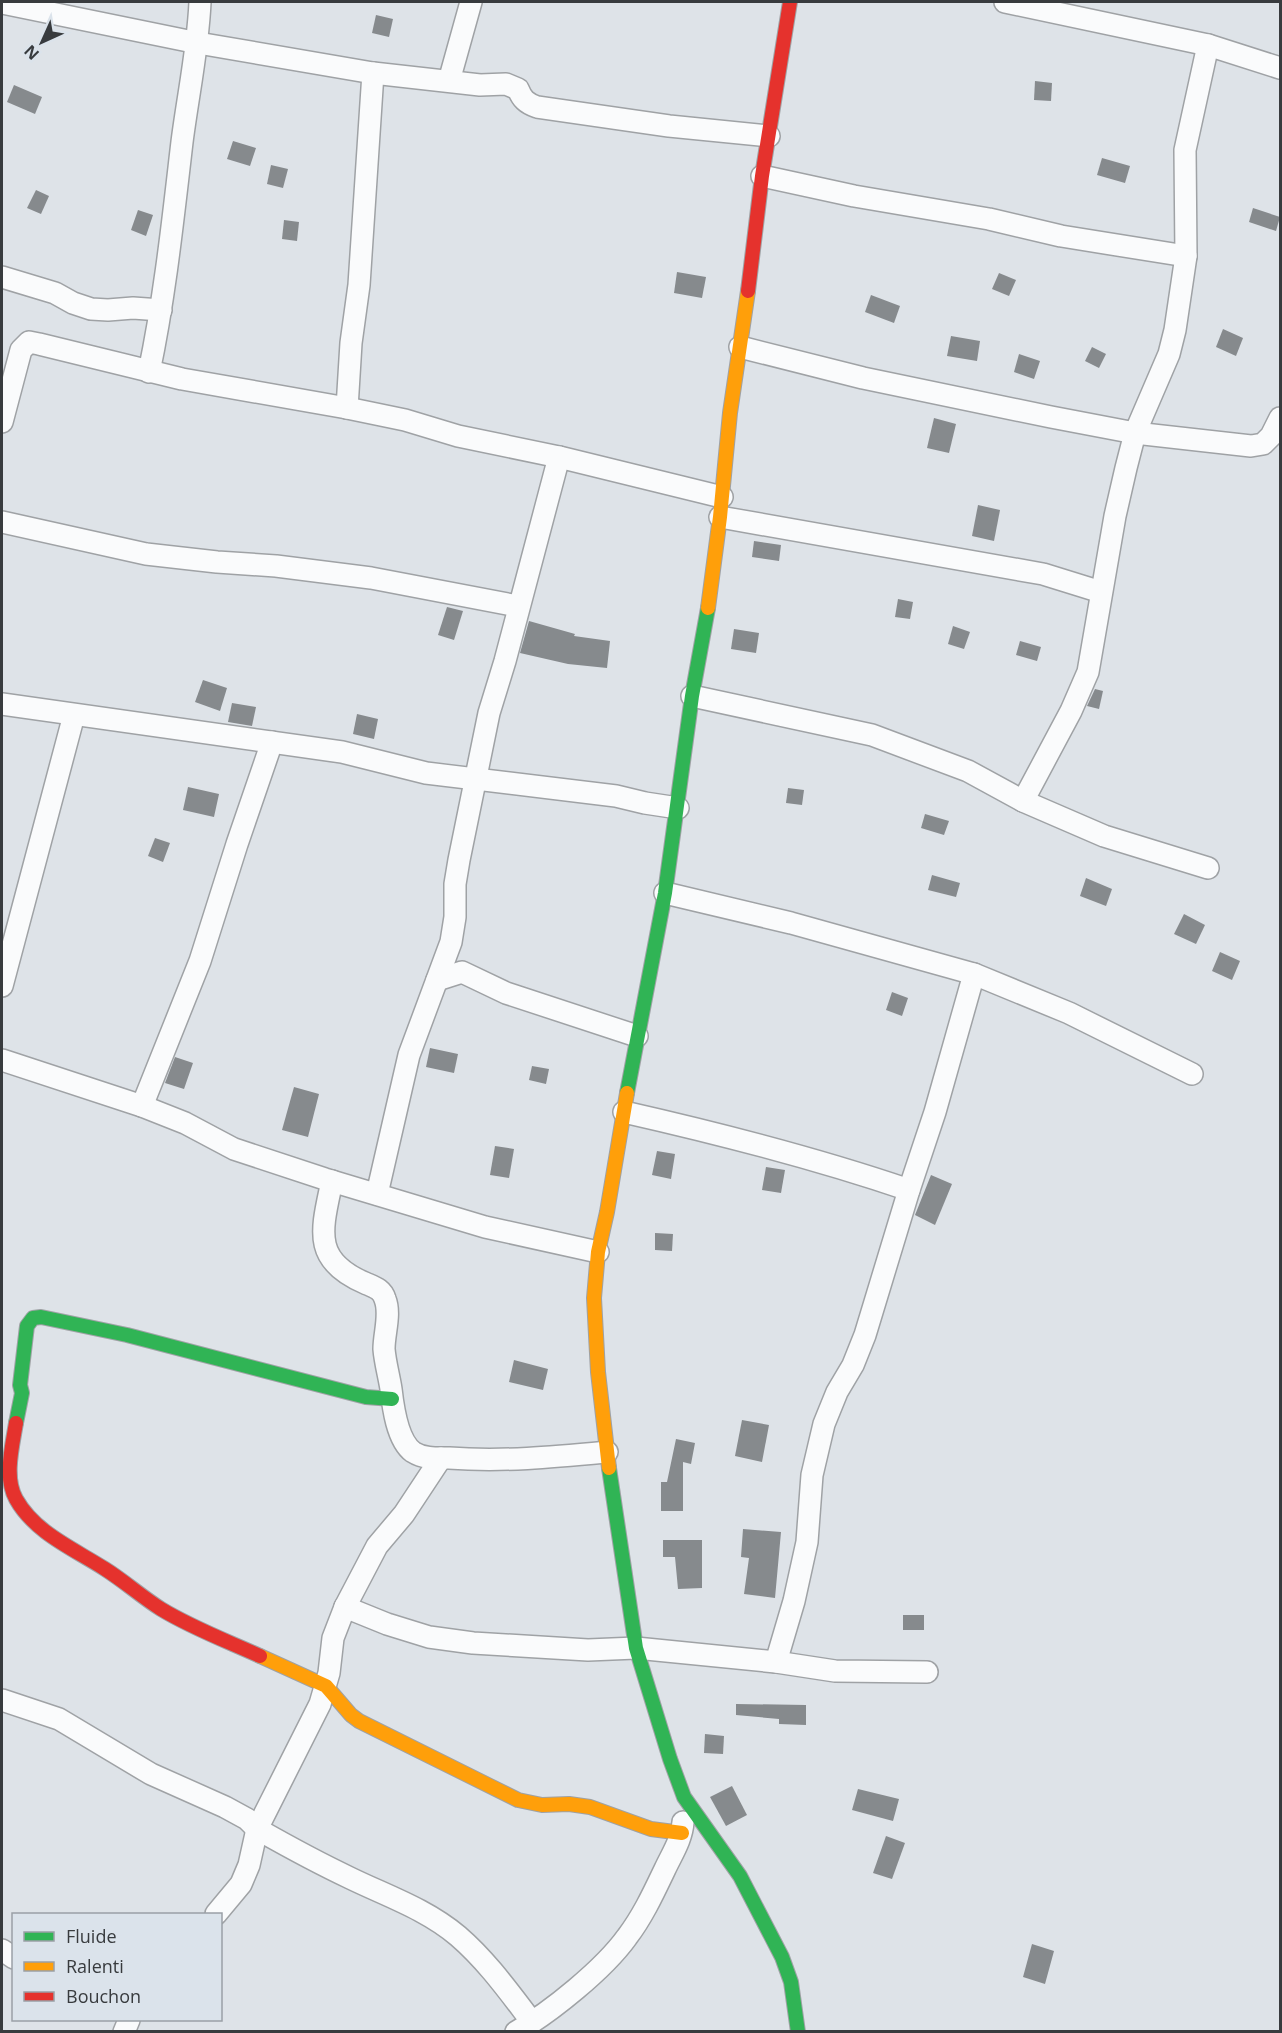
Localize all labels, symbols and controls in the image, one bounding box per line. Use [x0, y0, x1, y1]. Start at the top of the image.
north arrow [12, 12, 72, 72]
text: N [19, 40, 44, 65]
legend [12, 1913, 222, 2021]
text: Fluide [66, 1924, 117, 1948]
text: Ralenti [66, 1954, 124, 1978]
text: Bouchon [66, 1984, 141, 2008]

